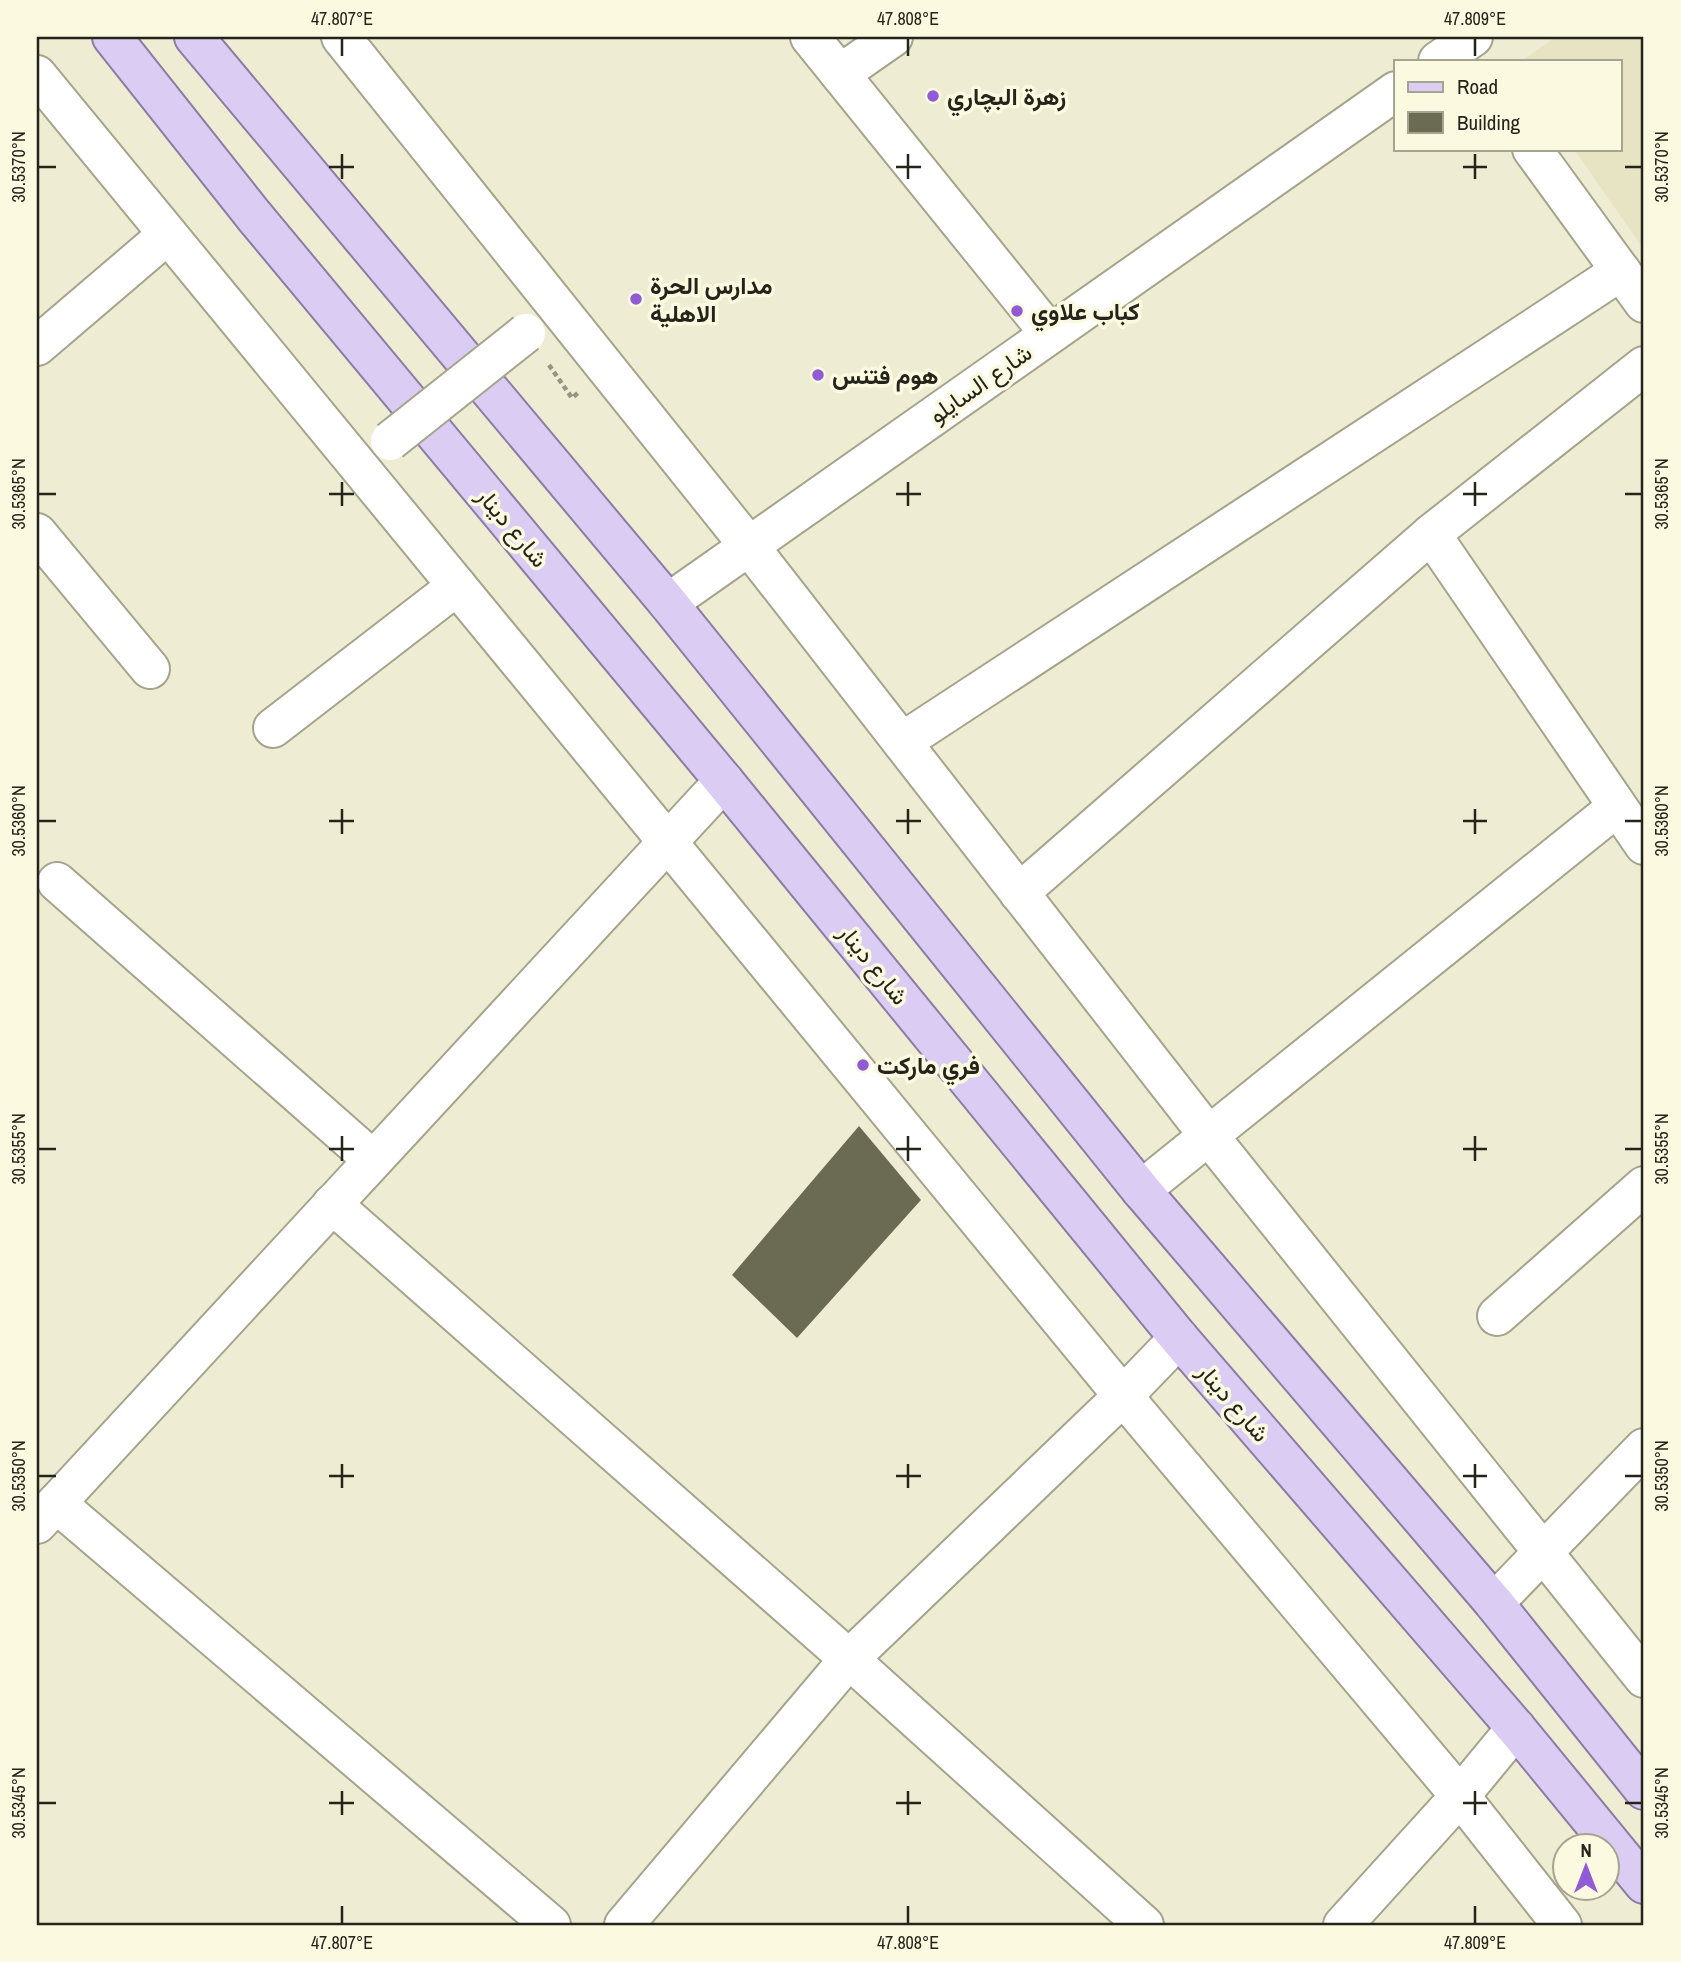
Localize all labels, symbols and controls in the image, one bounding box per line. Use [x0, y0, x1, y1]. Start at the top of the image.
text: 47.807°E [311, 6, 373, 31]
text: 47.808°E [877, 6, 939, 31]
text: 47.809°E [1444, 6, 1506, 31]
legend [1394, 60, 1622, 150]
text: Road [1457, 72, 1498, 101]
place label: زهرة البچاري [947, 80, 1066, 117]
marker: زهرة البچاري [925, 88, 941, 104]
text: Building [1457, 108, 1521, 137]
text: 30.5370°N [6, 131, 31, 203]
text: 30.5370°N [1649, 131, 1674, 203]
place label: مدارس الحرة الاهلية [650, 269, 772, 329]
marker: مدارس الحرة الاهلية [628, 291, 644, 307]
place label: كباب علاوي [1031, 295, 1140, 332]
marker: كباب علاوي [1009, 303, 1025, 319]
street label: شارع السايلو [922, 336, 1038, 431]
place label: هوم فتنس [832, 359, 938, 392]
marker: هوم فتنس [810, 367, 826, 383]
text: 30.5365°N [6, 458, 31, 530]
text: 30.5365°N [1649, 458, 1674, 530]
street label: شارع دينار [469, 479, 556, 574]
text: 30.5360°N [6, 785, 31, 857]
text: 30.5360°N [1649, 785, 1674, 857]
street label: شارع دينار [830, 916, 916, 1012]
place label: فري ماركت [877, 1049, 980, 1086]
marker: فري ماركت [855, 1057, 871, 1073]
text: 30.5355°N [6, 1113, 31, 1185]
text: 30.5355°N [1649, 1113, 1674, 1185]
street label: شارع دينار [1189, 1355, 1277, 1449]
text: 30.5350°N [6, 1440, 31, 1512]
text: 30.5350°N [1649, 1440, 1674, 1512]
text: 30.5345°N [6, 1767, 31, 1839]
text: 30.5345°N [1649, 1767, 1674, 1839]
north arrow [1552, 1832, 1622, 1902]
text: N [1580, 1837, 1592, 1863]
text: 47.807°E [311, 1930, 373, 1955]
text: 47.808°E [877, 1930, 939, 1955]
text: 47.809°E [1444, 1930, 1506, 1955]

